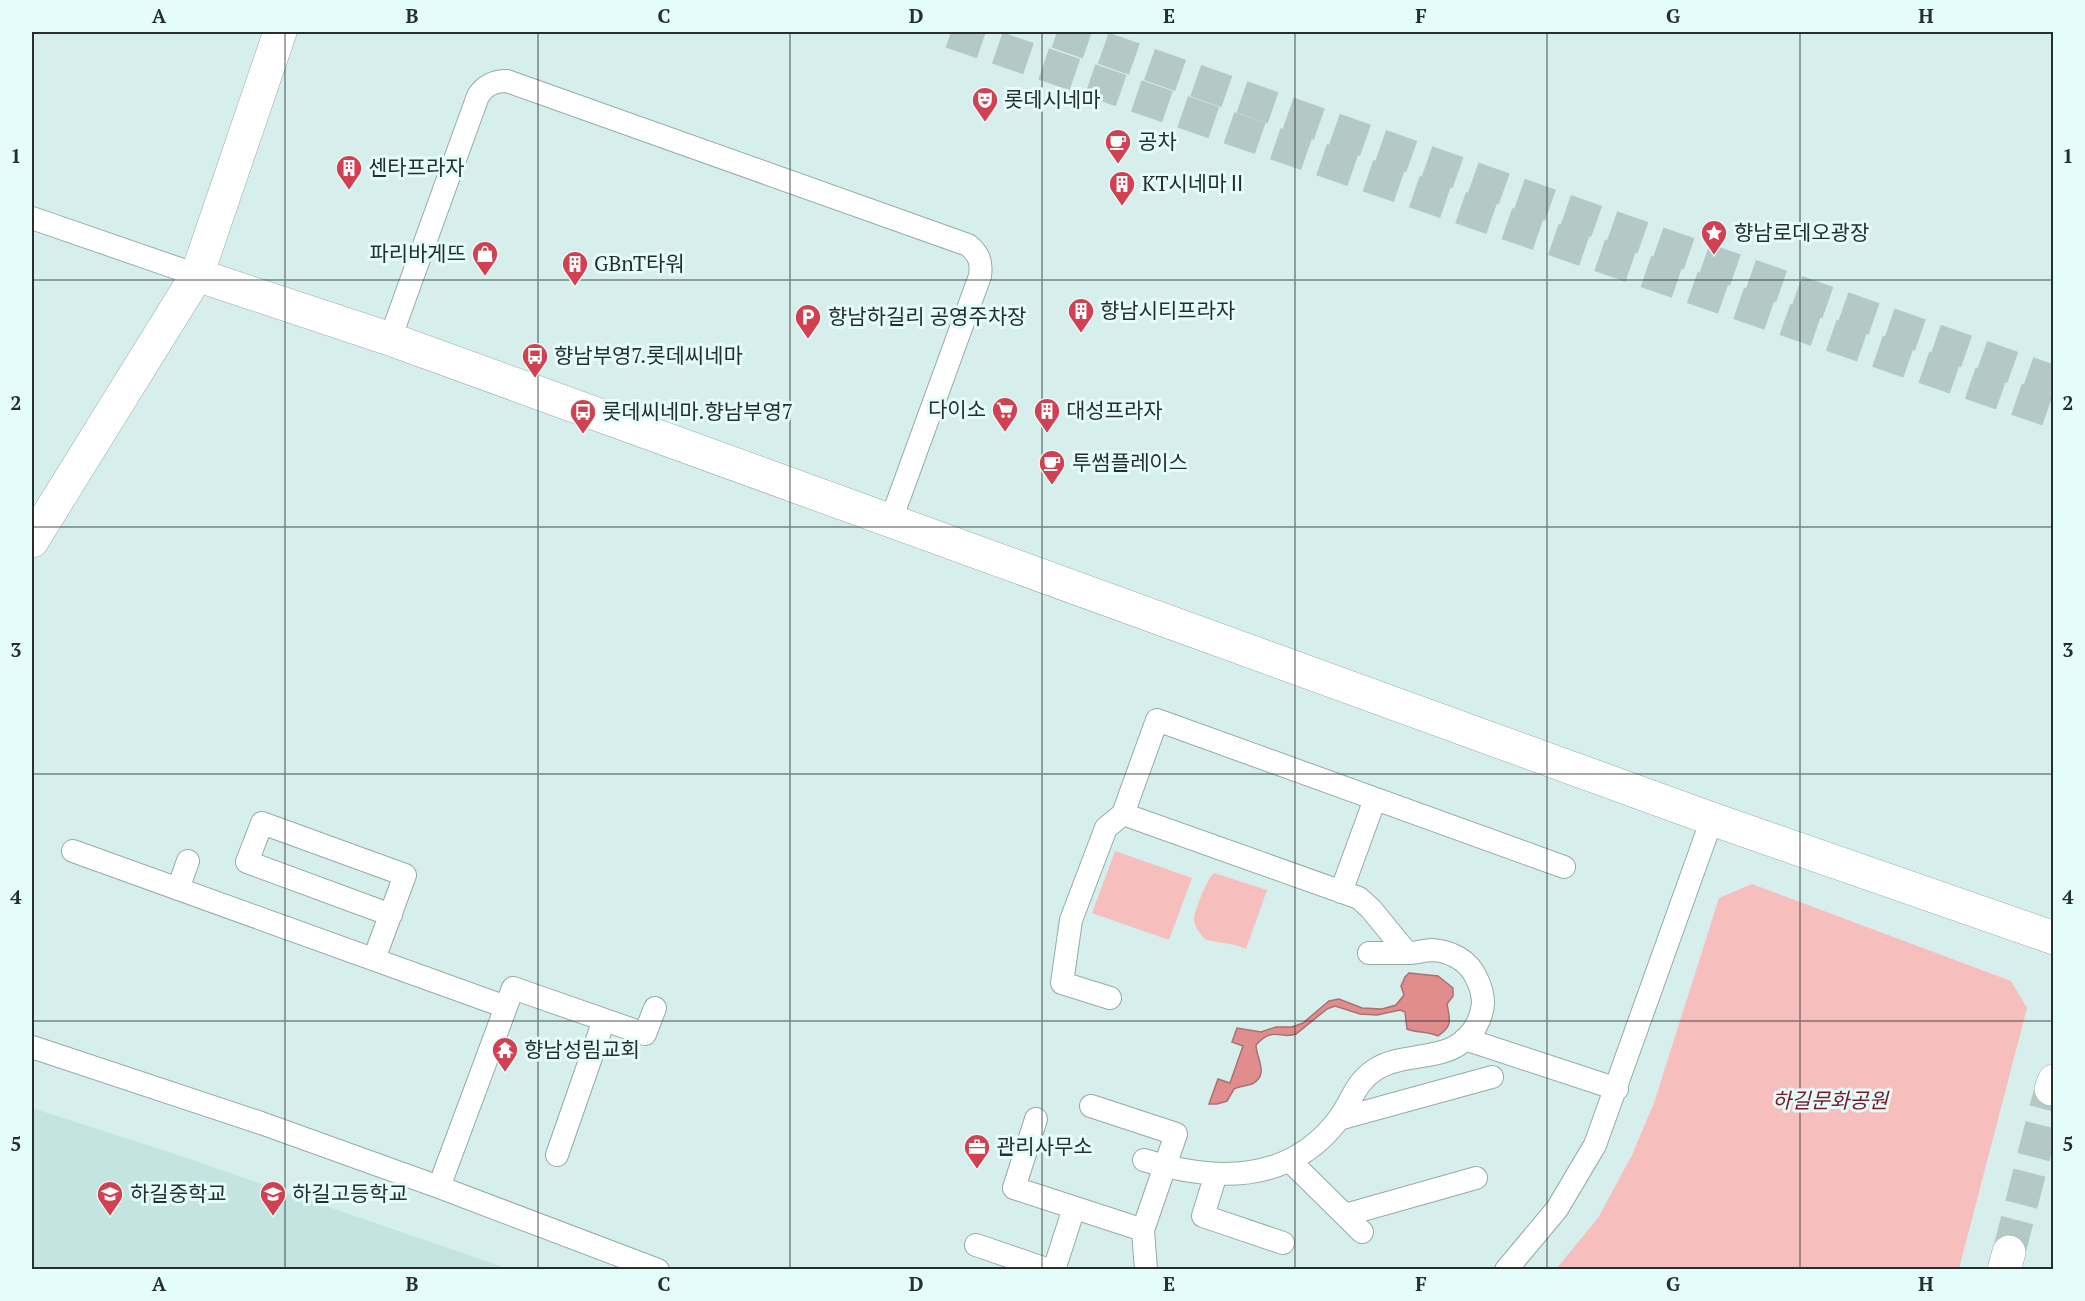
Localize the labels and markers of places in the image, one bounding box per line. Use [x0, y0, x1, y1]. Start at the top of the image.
theatre icon: 롯데시네마 [970, 85, 1000, 123]
place label: 롯데시네마 [1004, 85, 1101, 113]
cafe icon: 공차 [1103, 127, 1133, 165]
place label: 공차 [1138, 127, 1177, 155]
building icon: 센타프라자 [334, 153, 364, 191]
place label: 센타프라자 [368, 153, 465, 181]
building icon: KT시네마Ⅱ [1107, 169, 1137, 207]
place label: KT시네마Ⅱ [1142, 169, 1248, 197]
place icon: 향남로데오광장 [1699, 218, 1729, 256]
place label: 향남로데오광장 [1734, 218, 1869, 246]
place label: 파리바게뜨 [369, 239, 466, 267]
shop icon: 파리바게뜨 [470, 239, 500, 277]
building icon: GBnT타워 [560, 249, 590, 287]
place label: GBnT타워 [594, 249, 685, 277]
building icon: 향남시티프라자 [1066, 296, 1096, 334]
place label: 향남시티프라자 [1100, 296, 1235, 324]
parking icon: 향남하길리 공영주차장 [793, 302, 823, 340]
place label: 향남하길리 공영주차장 [828, 302, 1026, 330]
bus stop icon: 향남부영7.롯데씨네마 [520, 341, 550, 379]
place label: 향남부영7.롯데씨네마 [554, 341, 743, 369]
place label: 다이소 [928, 395, 986, 423]
supermarket icon: 다이소 [990, 395, 1020, 433]
building icon: 대성프라자 [1032, 396, 1062, 434]
place label: 대성프라자 [1066, 396, 1163, 424]
bus stop icon: 롯데씨네마.향남부영7 [568, 397, 598, 435]
place label: 롯데씨네마.향남부영7 [602, 397, 793, 425]
cafe icon: 투썸플레이스 [1037, 448, 1067, 486]
place label: 투썸플레이스 [1072, 448, 1188, 476]
temple icon: 향남성림교회 [490, 1035, 520, 1073]
place label: 향남성림교회 [524, 1035, 640, 1063]
office icon: 관리사무소 [962, 1132, 992, 1170]
place label: 관리사무소 [996, 1132, 1093, 1160]
school or university icon: 하길중학교 [95, 1179, 125, 1217]
place label: 하길중학교 [130, 1179, 227, 1207]
school or university icon: 하길고등학교 [258, 1179, 288, 1217]
place label: 하길고등학교 [292, 1179, 408, 1207]

